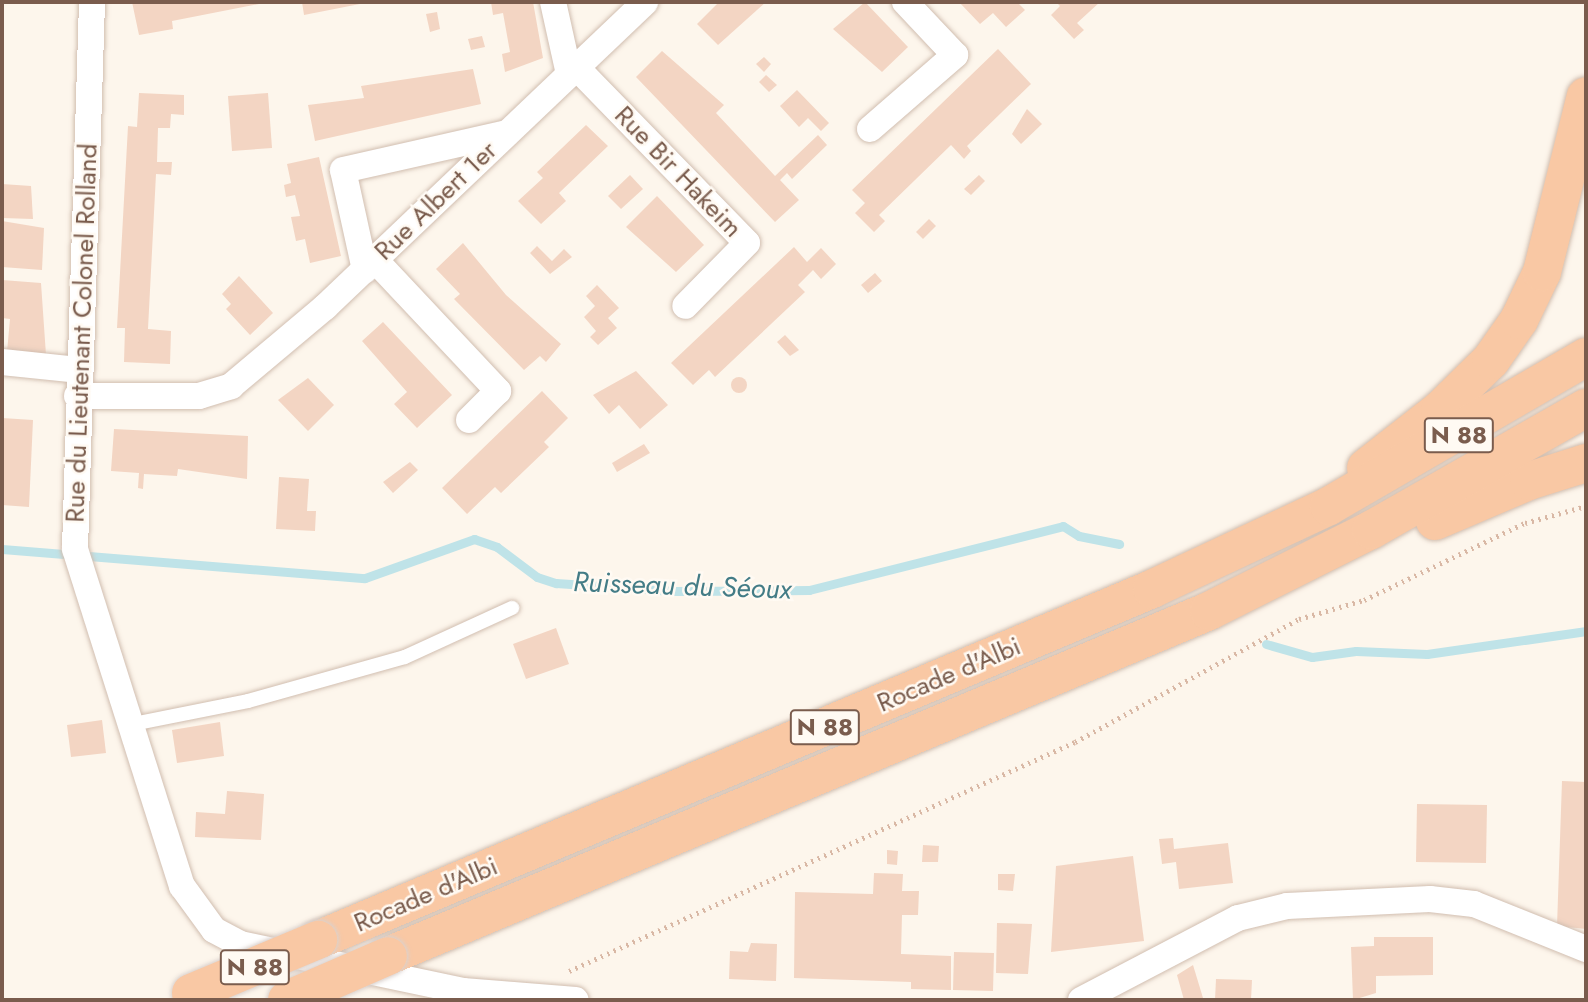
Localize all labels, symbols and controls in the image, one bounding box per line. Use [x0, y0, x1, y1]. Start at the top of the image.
street label: Rue Bir Hakeim [608, 100, 748, 244]
street label: Rue Albert 1er [368, 135, 504, 267]
street label: Rue du Lieutenant Colonel Rolland [60, 143, 104, 523]
road number: N 88 [1422, 414, 1496, 456]
water label: Ruisseau du Séoux [572, 565, 792, 607]
street label: Rocade d'Albi [873, 631, 1025, 719]
road number: N 88 [788, 706, 862, 748]
street label: Rocade d'Albi [350, 851, 502, 939]
road number: N 88 [218, 946, 292, 987]

